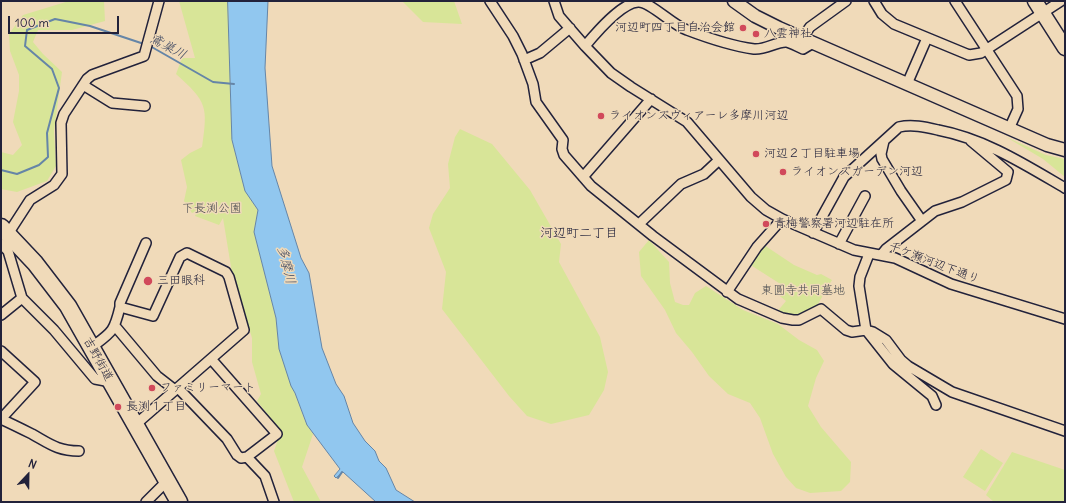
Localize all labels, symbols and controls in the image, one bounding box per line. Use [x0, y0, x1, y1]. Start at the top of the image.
scale bar [10, 8, 121, 34]
text: 100 m [15, 15, 49, 30]
place label: 河辺町四丁目自治会館 [615, 21, 735, 35]
marker: 河辺町四丁目自治会館 [738, 23, 748, 33]
place label: 八雲神社 [764, 27, 812, 41]
marker: 八雲神社 [751, 29, 761, 39]
water label: 鳶巣川 [147, 31, 189, 63]
place label: ライオンズヴィアーレ多摩川河辺 [609, 109, 789, 123]
marker: ライオンズヴィアーレ多摩川河辺 [596, 111, 606, 121]
place label: 河辺２丁目駐車場 [764, 147, 860, 161]
marker: 河辺２丁目駐車場 [751, 149, 761, 159]
place label: ライオンズガーデン河辺 [791, 165, 923, 179]
marker: ライオンズガーデン河辺 [778, 167, 788, 177]
park label: 下長渕公園 [182, 202, 242, 216]
place label: 青梅警察署河辺駐在所 [774, 217, 894, 231]
marker: 青梅警察署河辺駐在所 [761, 219, 771, 229]
district label: 河辺町二丁目 [540, 225, 618, 241]
street label: 千ケ瀬河辺下通り [887, 239, 981, 287]
water label: 多摩川 [274, 244, 298, 286]
place label: 三田眼科 [157, 274, 205, 288]
marker: 三田眼科 [142, 275, 154, 287]
park label: 東圓寺共同墓地 [761, 284, 845, 298]
street label: 吉野街道 [80, 335, 116, 383]
place label: ファミリーマート [160, 381, 256, 395]
marker: ファミリーマート [147, 383, 157, 393]
place label: 長渕１丁目 [126, 400, 186, 414]
marker: 長渕１丁目 [113, 402, 123, 412]
north arrow [8, 455, 48, 495]
text: N [26, 456, 39, 472]

